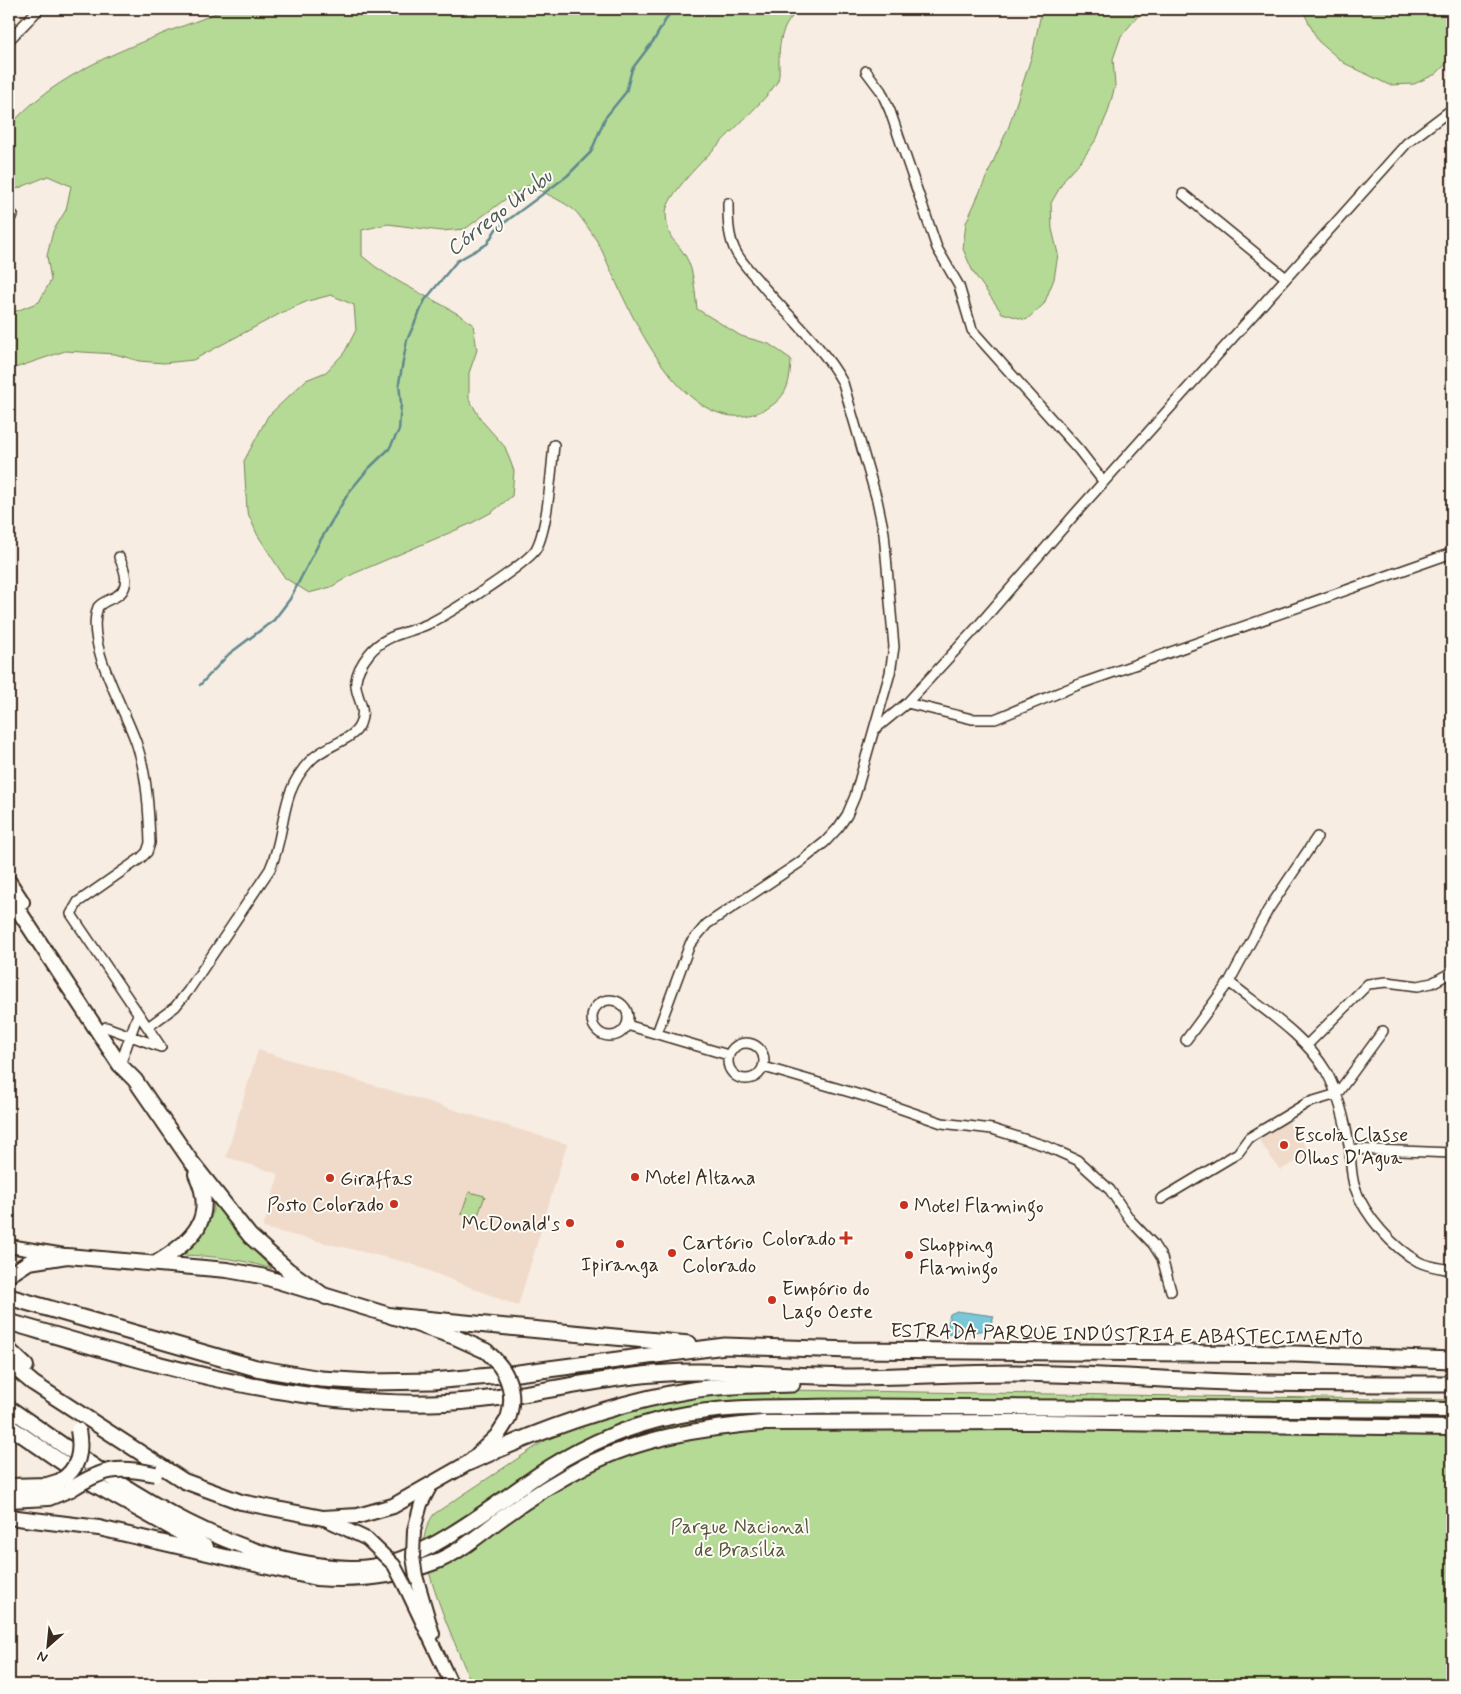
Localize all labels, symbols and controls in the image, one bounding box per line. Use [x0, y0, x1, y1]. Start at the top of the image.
water label: Córrego Urubu [441, 162, 561, 264]
place label: Escola Classe Olhos D'Agua [1294, 1122, 1408, 1172]
marker: Escola Classe Olhos D'Agua [1278, 1139, 1290, 1151]
place label: Motel Altana [645, 1165, 756, 1192]
place label: Giraffas [340, 1166, 412, 1193]
marker: Motel Altana [629, 1171, 641, 1183]
marker: Giraffas [324, 1172, 336, 1184]
place label: Posto Colorado [267, 1192, 384, 1219]
place label: Motel Flamingo [914, 1193, 1044, 1222]
marker: Posto Colorado [388, 1198, 400, 1210]
marker: Motel Flamingo [898, 1199, 910, 1211]
place label: McDonald's [462, 1211, 560, 1238]
marker: McDonald's [564, 1217, 576, 1229]
place label: Colorado [762, 1226, 836, 1253]
place label: Cartório Colorado [682, 1230, 756, 1280]
marker: Colorado [840, 1232, 852, 1244]
place label: Shopping Flamingo [919, 1232, 998, 1284]
marker: Ipiranga [614, 1238, 626, 1250]
marker: Cartório Colorado [666, 1247, 678, 1259]
marker: Shopping Flamingo [903, 1249, 915, 1261]
place label: Ipiranga [581, 1252, 659, 1279]
place label: Empório do Lago Oeste [782, 1276, 873, 1328]
marker: Empório do Lago Oeste [766, 1294, 778, 1306]
street label: ESTRADA PARQUE INDÚSTRIA E ABASTECIMENTO [890, 1318, 1364, 1353]
park label: Parque Nacional de Brasília [670, 1514, 810, 1564]
north arrow [22, 1622, 72, 1672]
text: N [34, 1647, 51, 1667]

